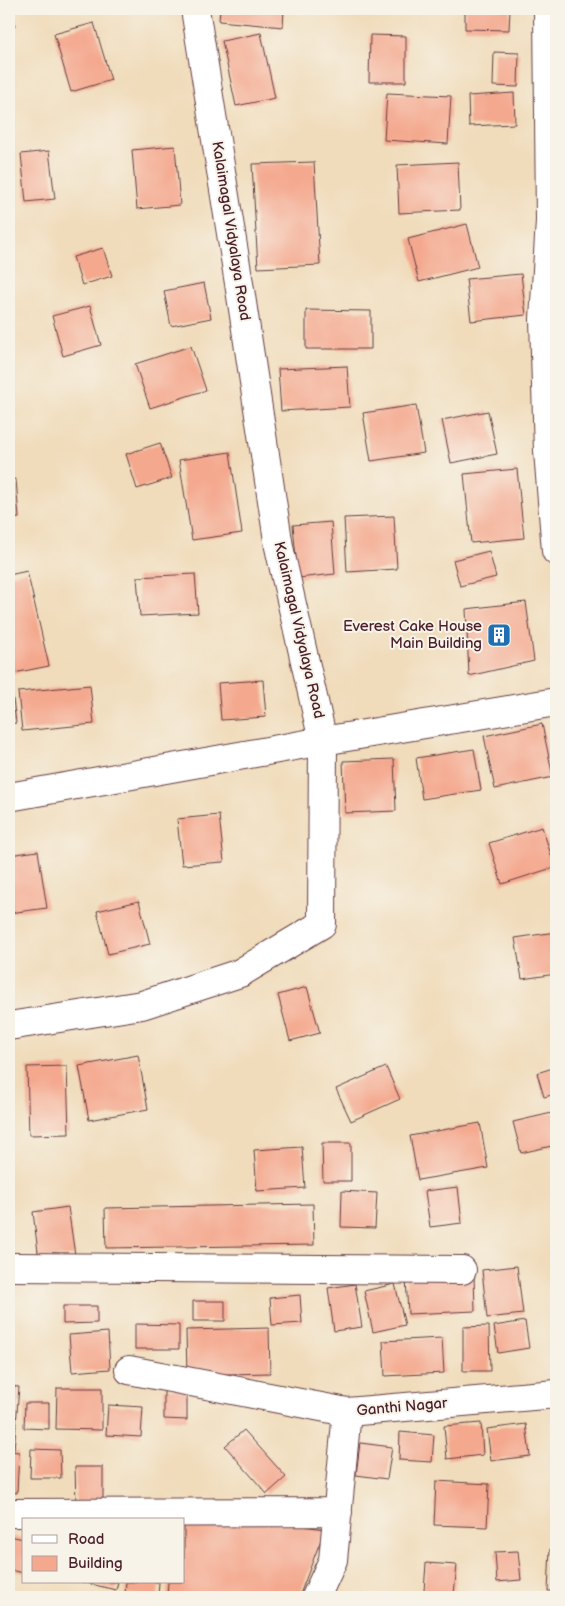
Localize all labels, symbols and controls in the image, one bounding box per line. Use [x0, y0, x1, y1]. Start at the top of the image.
street label: Kalaimagal Vidyalaya Road [207, 140, 255, 322]
street label: Kalaimagal Vidyalaya Road [269, 539, 329, 721]
place label: Everest Cake House Main Building [343, 617, 482, 653]
building icon: Everest Cake House Main Building [486, 622, 512, 648]
street label: Ganthi Nagar [356, 1394, 449, 1420]
legend [22, 1518, 185, 1584]
text: Road [68, 1530, 104, 1549]
text: Building [68, 1554, 123, 1573]

